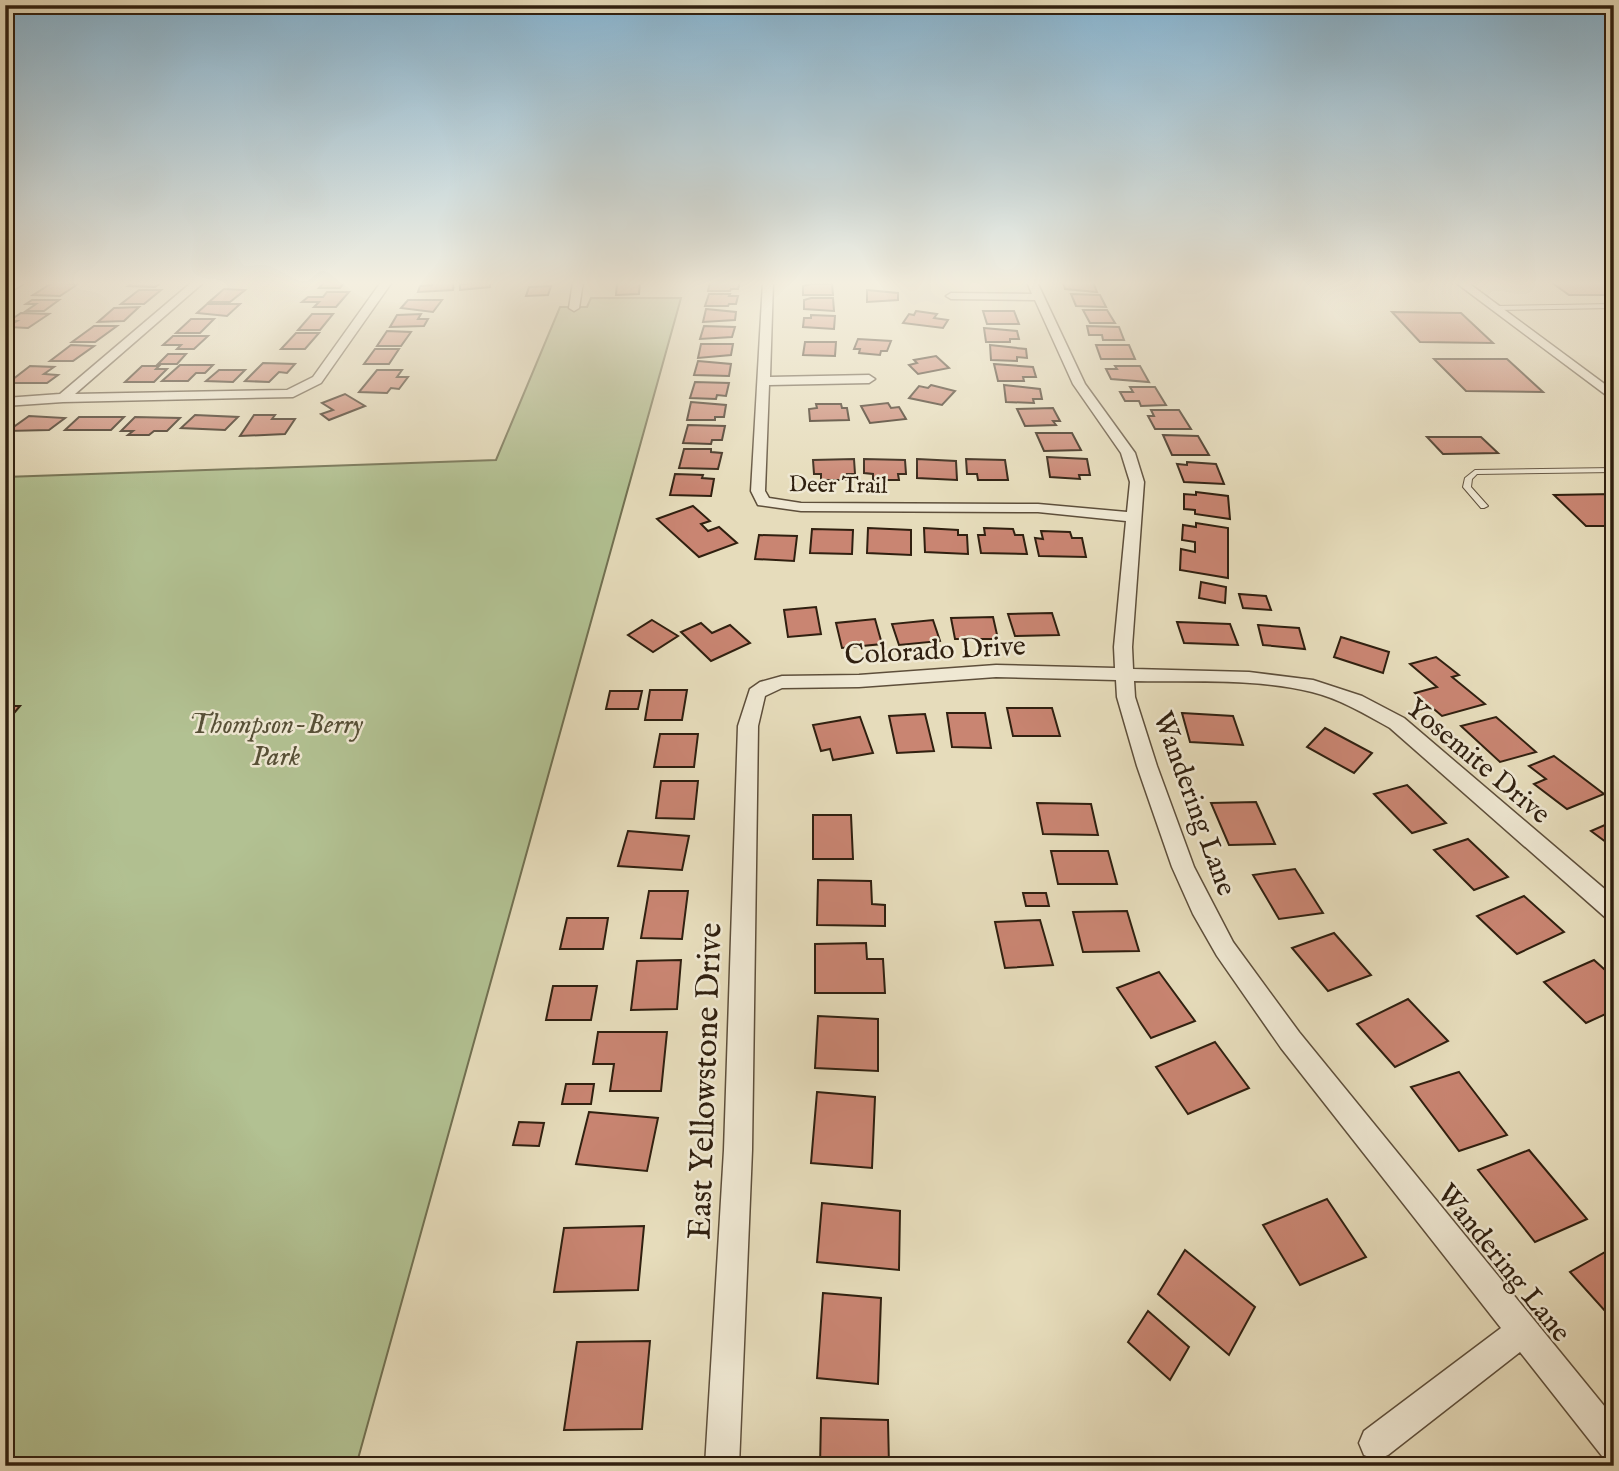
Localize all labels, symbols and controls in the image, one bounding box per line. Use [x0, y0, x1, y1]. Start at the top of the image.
street label: Deer Trail [788, 470, 888, 501]
street label: Colorado Drive [844, 629, 1027, 674]
street label: Yosemite Drive [1398, 691, 1557, 833]
street label: Wandering Lane [1144, 707, 1243, 901]
park label: Thompson-Berry Park [189, 708, 363, 775]
street label: East Yellowstone Drive [679, 922, 733, 1240]
street label: Wandering Lane [1429, 1177, 1578, 1350]

